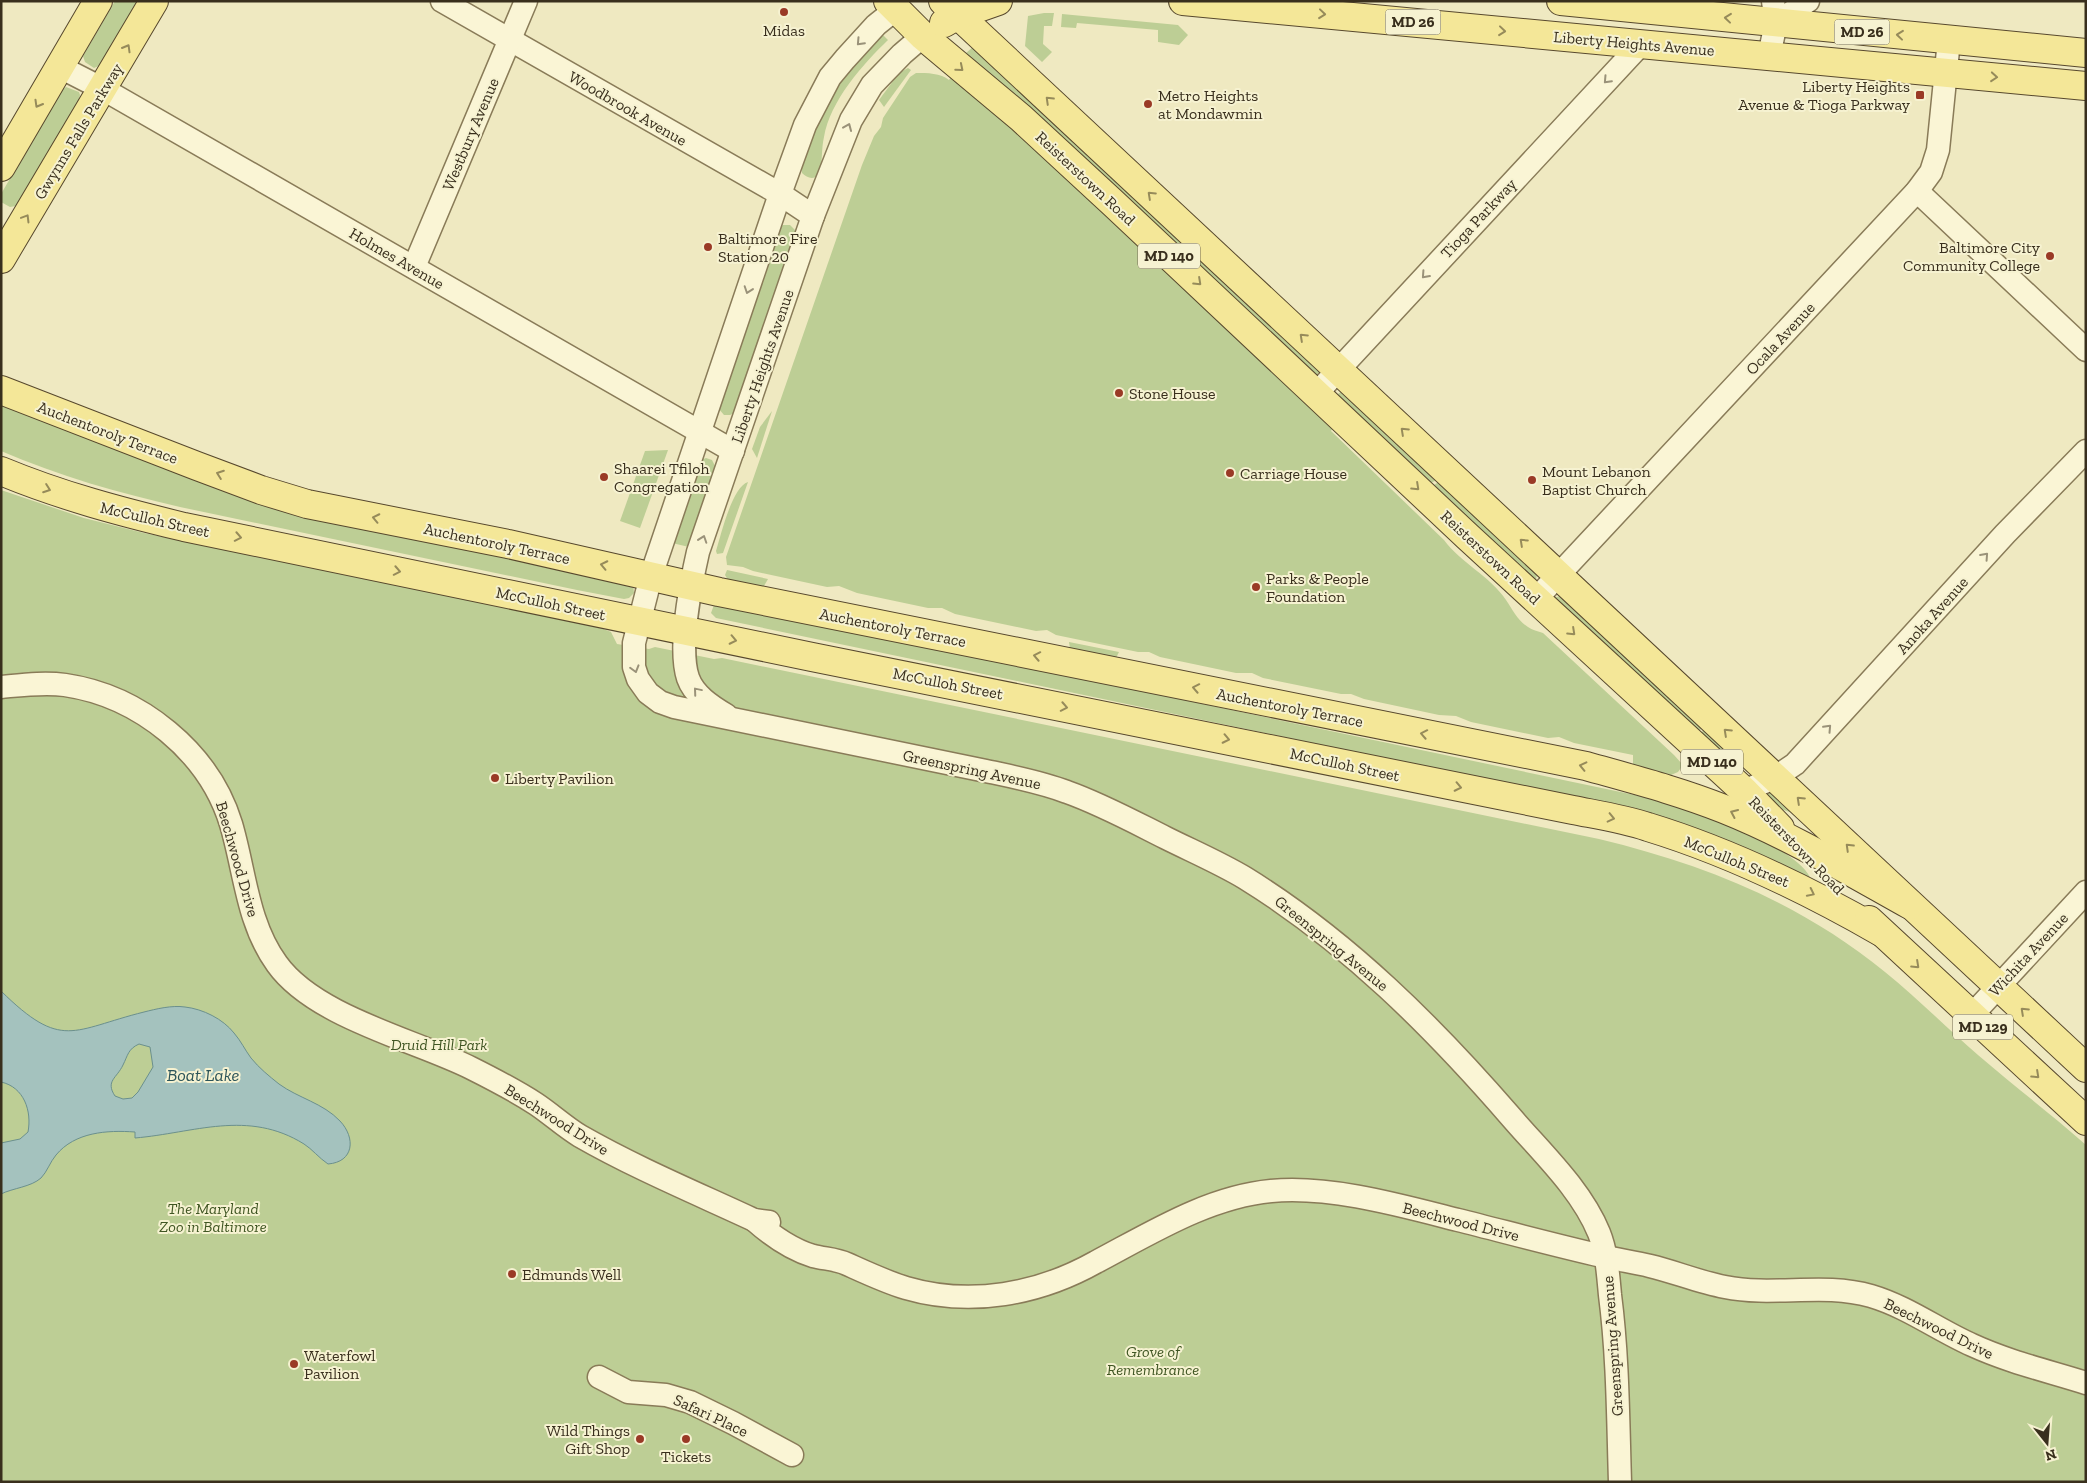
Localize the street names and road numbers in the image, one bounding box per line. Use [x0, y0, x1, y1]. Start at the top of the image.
road number: MD 26 [1386, 10, 1440, 34]
road number: MD 26 [1834, 20, 1890, 44]
street label: Liberty Heights Avenue [1553, 27, 1715, 60]
street label: Gwynns Falls Parkway [30, 59, 127, 203]
street label: Woodbrook Avenue [565, 67, 690, 150]
street label: Westbury Avenue [438, 75, 503, 193]
street label: Reisterstown Road [1032, 127, 1140, 230]
street label: Tioga Parkway [1437, 174, 1521, 262]
street label: Holmes Avenue [346, 224, 448, 293]
road number: MD 140 [1138, 244, 1200, 268]
street label: Liberty Heights Avenue [727, 287, 798, 446]
street label: Ocala Avenue [1742, 298, 1819, 379]
street label: Auchentoroly Terrace [35, 397, 181, 468]
street label: McCulloh Street [98, 498, 212, 541]
street label: Reisterstown Road [1437, 506, 1545, 609]
street label: Auchentoroly Terrace [422, 519, 572, 568]
street label: Anoka Avenue [1893, 573, 1972, 658]
street label: McCulloh Street [494, 583, 608, 624]
street label: Auchentoroly Terrace [818, 604, 968, 651]
street label: McCulloh Street [891, 664, 1005, 703]
street label: Auchentoroly Terrace [1215, 684, 1365, 731]
street label: McCulloh Street [1288, 744, 1402, 785]
street label: Greenspring Avenue [901, 746, 1043, 793]
road number: MD 140 [1681, 750, 1743, 774]
street label: Reisterstown Road [1745, 792, 1849, 899]
street label: Beechwood Drive [212, 799, 263, 919]
street label: McCulloh Street [1681, 832, 1792, 891]
street label: Greenspring Avenue [1271, 892, 1392, 995]
street label: Wichita Avenue [1985, 909, 2072, 1000]
road number: MD 129 [1953, 1014, 2013, 1040]
street label: Beechwood Drive [501, 1080, 612, 1159]
street label: Beechwood Drive [1401, 1198, 1521, 1245]
street label: Greenspring Avenue [1598, 1275, 1627, 1417]
street label: Beechwood Drive [1881, 1294, 1997, 1363]
street label: Safari Place [671, 1390, 751, 1441]

